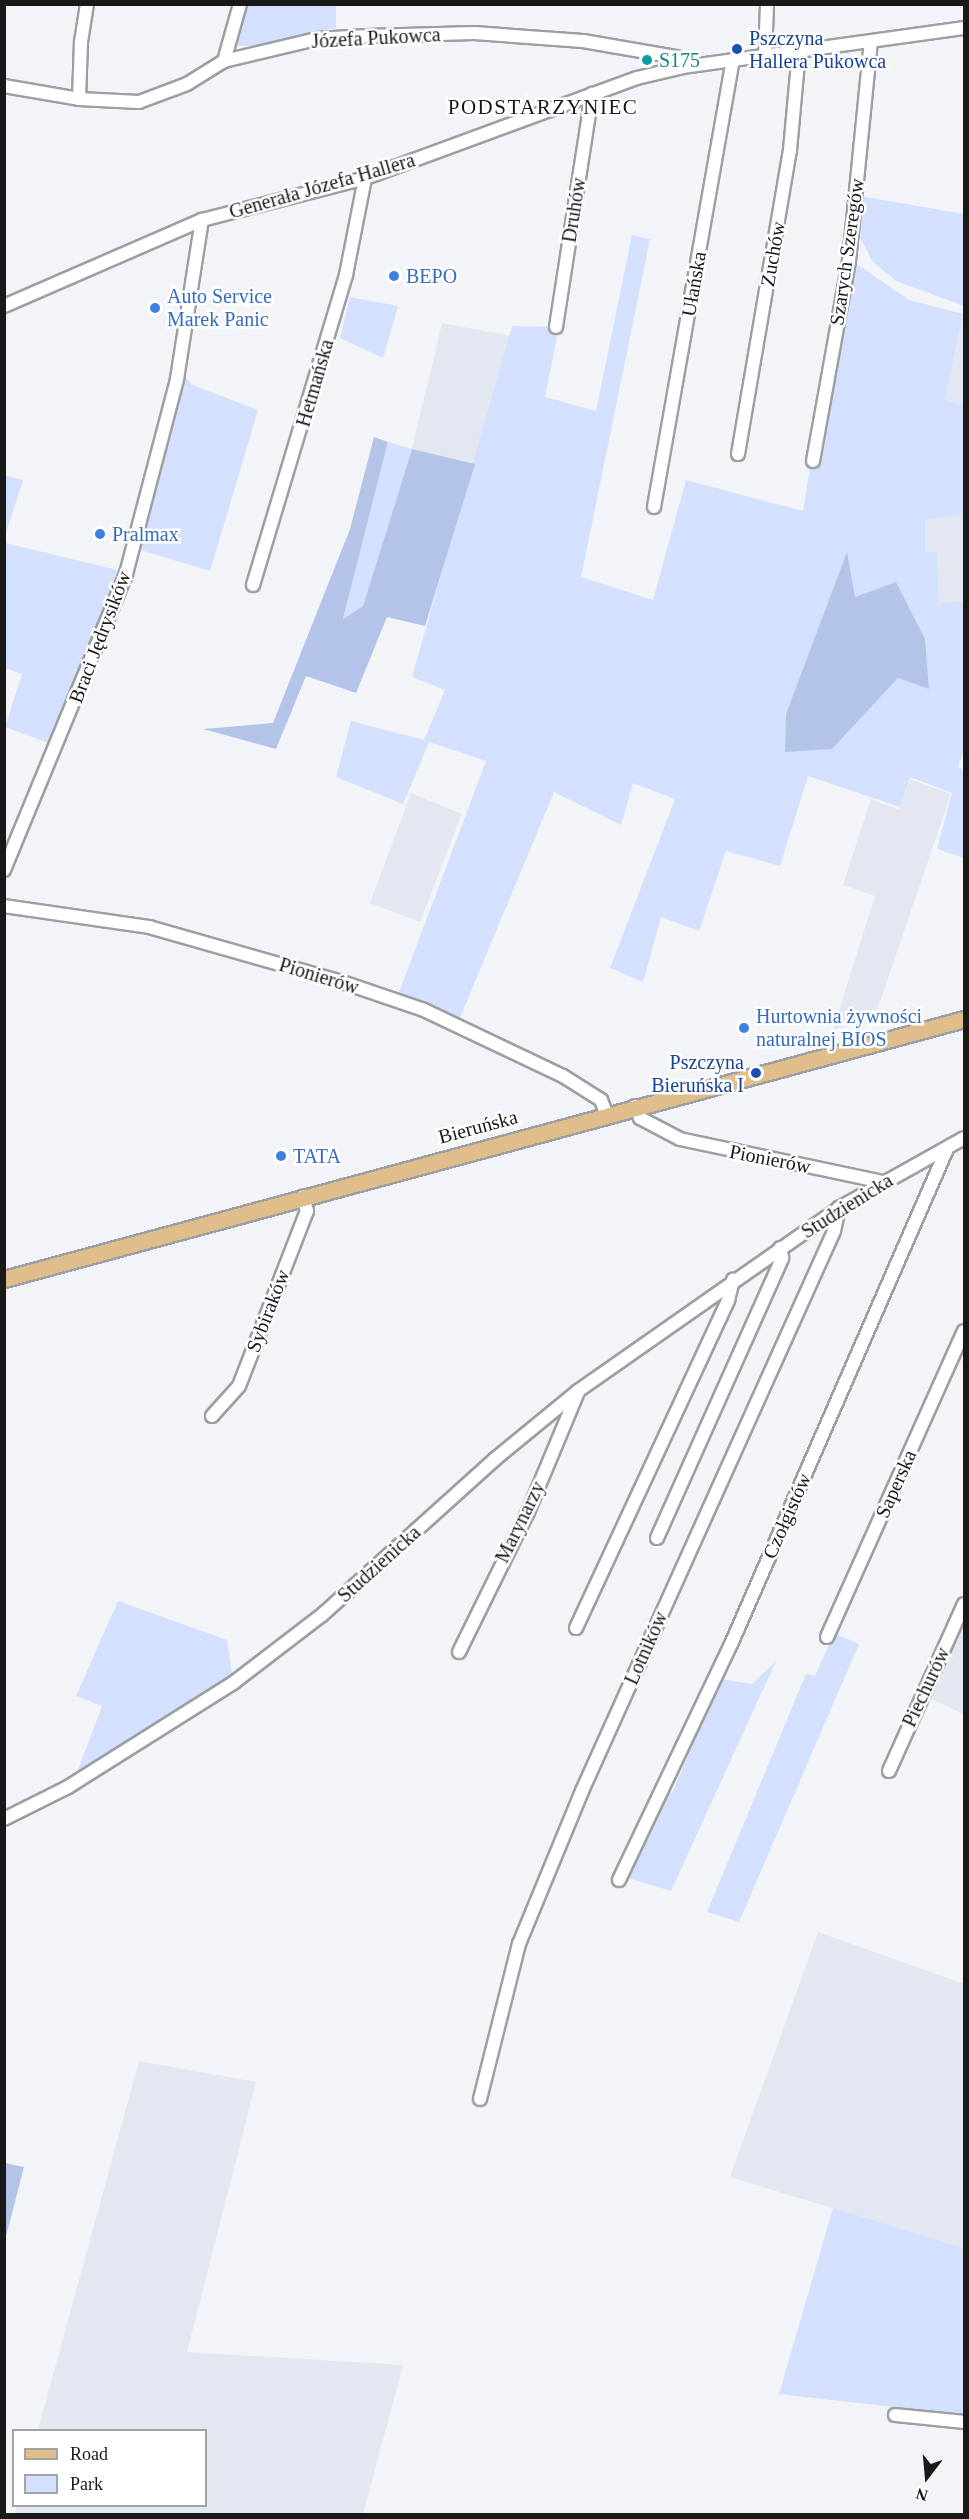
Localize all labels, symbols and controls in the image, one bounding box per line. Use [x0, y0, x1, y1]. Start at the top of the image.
street label: Józefa Pukowca [311, 23, 441, 53]
place label: Pszczyna Hallera Pukowca [749, 26, 886, 73]
marker: Pszczyna Hallera Pukowca [730, 42, 744, 56]
place label: S175 [659, 48, 700, 72]
marker: S175 [640, 53, 654, 67]
district label: PODSTARZYNIEC [448, 94, 638, 120]
street label: Generała Józefa Hallera [226, 148, 418, 224]
street label: Druhów [557, 176, 591, 244]
street label: Szarych Szeregów [825, 177, 869, 327]
street label: Zuchów [755, 220, 791, 288]
street label: Ułańska [676, 250, 712, 318]
place label: BEPO [406, 264, 457, 288]
marker: BEPO [387, 269, 401, 283]
place label: Auto Service Marek Panic [167, 284, 272, 331]
marker: Auto Service Marek Panic [148, 301, 162, 315]
street label: Hetmańska [291, 336, 339, 430]
place label: Pralmax [112, 522, 179, 546]
marker: Pralmax [93, 527, 107, 541]
street label: Braci Jędrysików [64, 568, 136, 706]
street label: Pionierów [276, 953, 362, 999]
place label: Hurtownia żywności naturalnej BIOS [756, 1005, 922, 1052]
marker: Hurtownia żywności naturalnej BIOS [737, 1021, 751, 1035]
place label: Pszczyna Bieruńska I [651, 1050, 744, 1097]
marker: Pszczyna Bieruńska I [749, 1066, 763, 1080]
street label: Bieruńska [436, 1105, 520, 1149]
street label: Pionierów [727, 1139, 813, 1179]
place label: TATA [293, 1144, 341, 1168]
marker: TATA [274, 1149, 288, 1163]
street label: Studzienicka [797, 1168, 897, 1244]
street label: Sybiraków [241, 1266, 295, 1356]
street label: Saperska [870, 1446, 922, 1522]
street label: Czołgistów [758, 1470, 816, 1562]
street label: Marynarzy [490, 1477, 550, 1567]
street label: Studzienicka [333, 1521, 425, 1607]
street label: Lotników [619, 1608, 673, 1688]
street label: Piechurów [897, 1643, 955, 1731]
legend [12, 2429, 207, 2507]
text: Road [70, 2444, 108, 2464]
north arrow [897, 2447, 957, 2507]
text: Park [70, 2474, 103, 2494]
text: N [914, 2485, 930, 2505]

